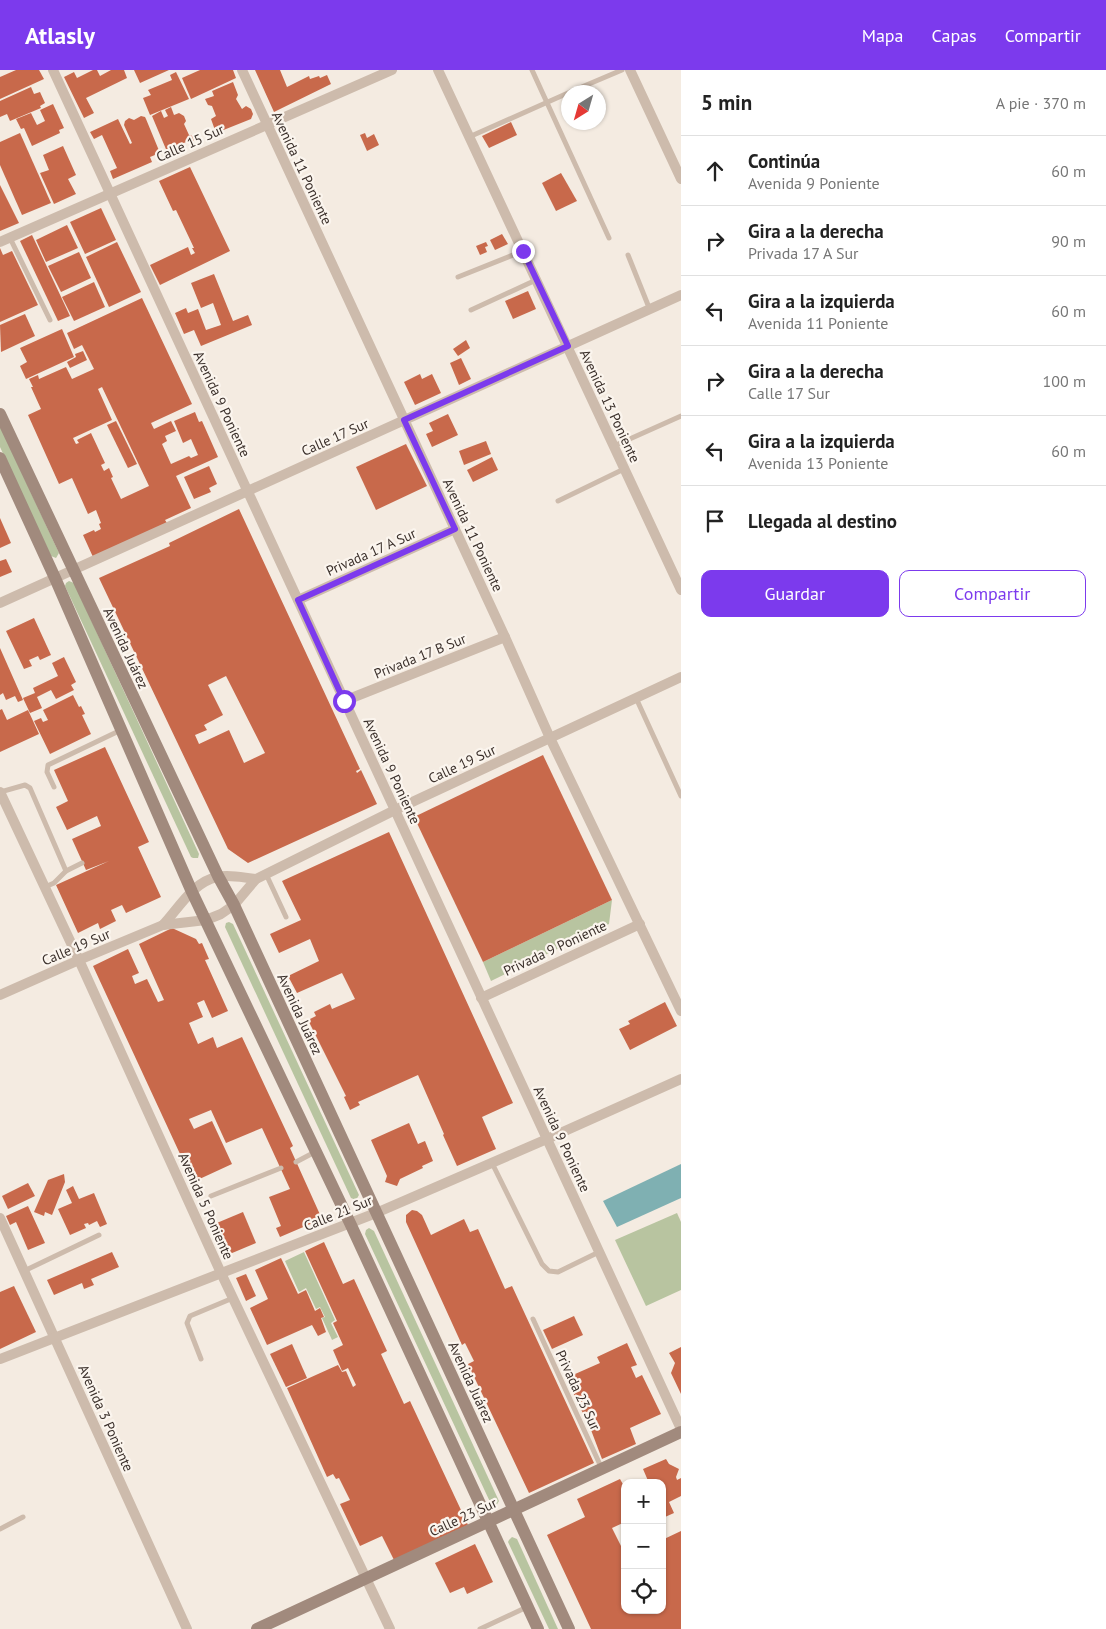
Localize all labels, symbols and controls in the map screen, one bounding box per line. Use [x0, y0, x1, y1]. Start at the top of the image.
text: Atlasly [25, 20, 95, 51]
text: Mapa [862, 24, 904, 47]
text: Capas [932, 24, 977, 47]
text: Compartir [1005, 24, 1081, 47]
north arrow [561, 85, 606, 130]
text: 5 min [701, 89, 752, 116]
text: A pie · 370 m [996, 93, 1086, 113]
street label: Avenida 11 Poniente [268, 109, 336, 227]
street label: Calle 15 Sur [153, 120, 227, 166]
text: Continúa [748, 149, 820, 173]
icon: ahead [701, 157, 729, 185]
text: 60 m [1051, 161, 1086, 181]
text: Avenida 9 Poniente [748, 173, 880, 193]
text: Gira a la derecha [748, 219, 884, 243]
icon: right [701, 227, 729, 255]
text: 90 m [1051, 231, 1086, 251]
route end [512, 240, 535, 263]
text: Privada 17 A Sur [748, 243, 858, 263]
text: Gira a la izquierda [748, 289, 895, 313]
icon: left [701, 297, 729, 325]
text: 60 m [1051, 301, 1086, 321]
text: Avenida 11 Poniente [748, 313, 888, 333]
street label: Avenida 13 Poniente [576, 347, 644, 465]
street label: Avenida 9 Poniente [190, 348, 254, 460]
text: Gira a la derecha [748, 359, 884, 383]
icon: right [701, 367, 729, 395]
text: 100 m [1043, 371, 1086, 391]
text: Calle 17 Sur [748, 383, 830, 403]
street label: Calle 17 Sur [299, 414, 372, 460]
text: Gira a la izquierda [748, 429, 895, 453]
icon: left [701, 437, 729, 465]
text: 60 m [1051, 441, 1086, 461]
text: Avenida 13 Poniente [748, 453, 888, 473]
street label: Avenida 11 Poniente [439, 476, 507, 594]
icon: arrive [701, 507, 729, 535]
text: Llegada al destino [748, 509, 897, 533]
street label: Privada 17 A Sur [323, 524, 419, 580]
button: Guardar [701, 570, 889, 617]
button: Compartir [899, 570, 1086, 617]
street label: Avenida Juárez [99, 605, 153, 691]
street label: Privada 17 B Sur [371, 629, 469, 683]
route start [333, 690, 356, 713]
street label: Avenida 9 Poniente [360, 715, 424, 827]
street label: Calle 19 Sur [425, 740, 499, 787]
street label: Privada 9 Poniente [501, 916, 609, 980]
street label: Calle 19 Sur [39, 924, 113, 969]
street label: Avenida Juárez [273, 971, 327, 1057]
street label: Avenida 9 Poniente [530, 1083, 594, 1195]
street label: Avenida 5 Poniente [174, 1150, 238, 1262]
street label: Calle 21 Sur [301, 1191, 375, 1235]
street label: Avenida Juárez [444, 1339, 498, 1425]
street label: Privada 23 Sur [552, 1347, 605, 1433]
street label: Avenida 3 Poniente [74, 1362, 138, 1474]
map controls [621, 1479, 666, 1614]
button: + [621, 1479, 666, 1524]
street label: Calle 23 Sur [426, 1493, 500, 1540]
button: − [621, 1524, 666, 1569]
button: locate [621, 1569, 666, 1614]

